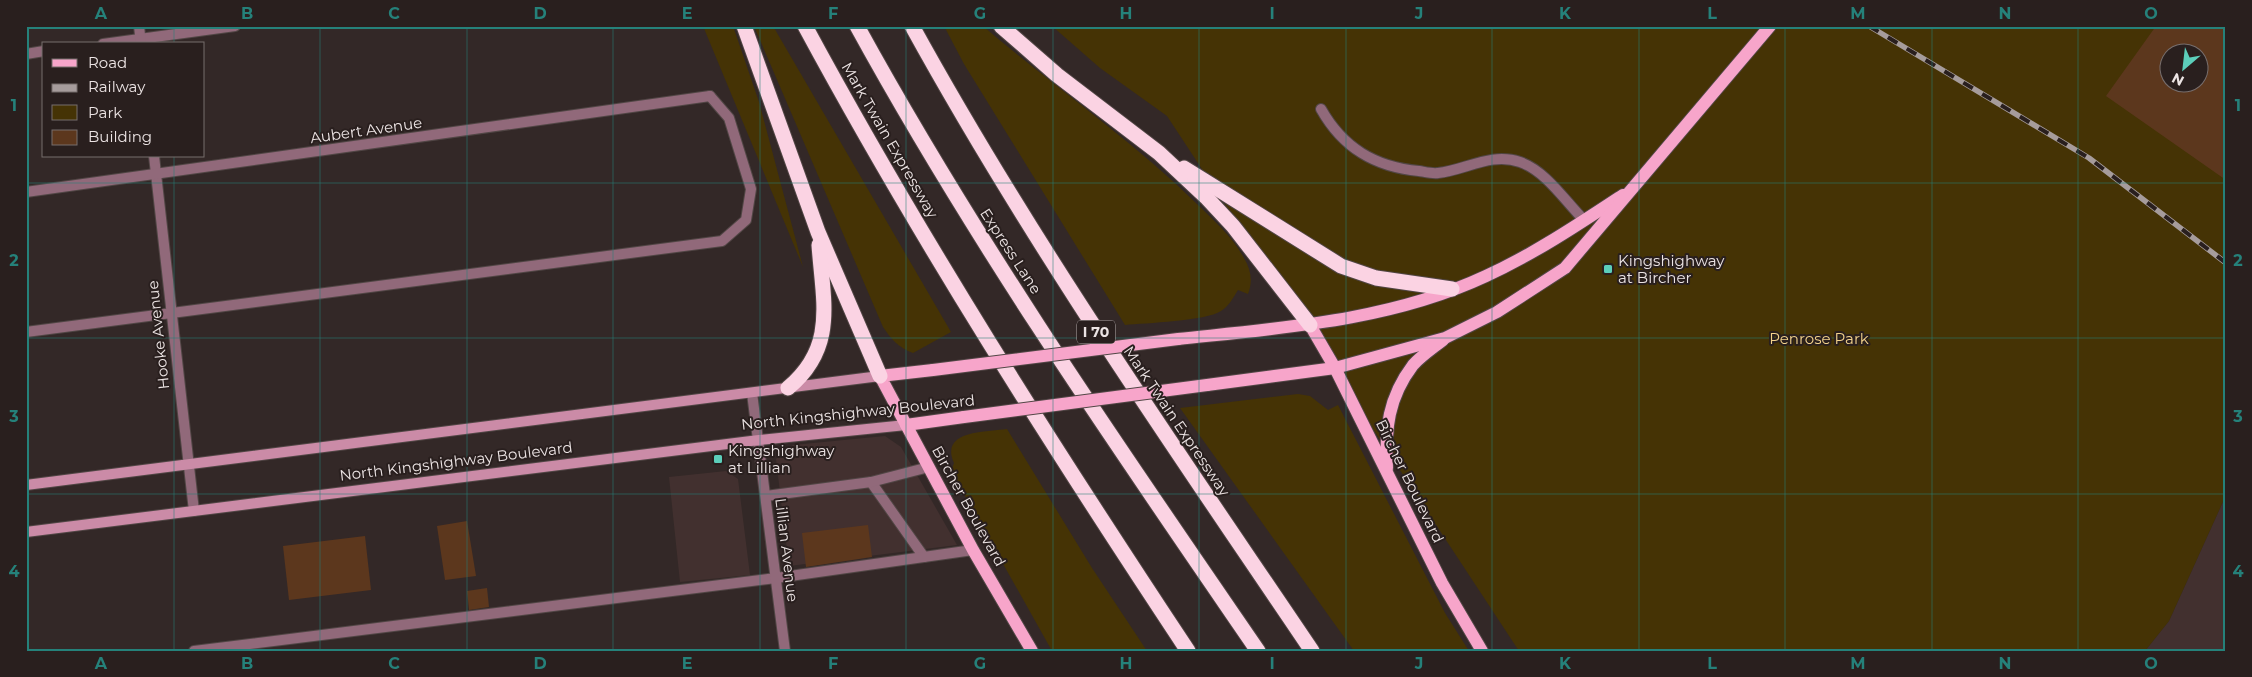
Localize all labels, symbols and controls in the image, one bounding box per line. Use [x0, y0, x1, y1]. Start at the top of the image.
text: A [94, 4, 108, 23]
text: B [241, 4, 253, 23]
text: C [388, 4, 400, 23]
text: D [533, 4, 547, 23]
text: E [682, 4, 692, 23]
text: F [828, 4, 838, 23]
text: G [974, 4, 986, 23]
text: H [1120, 4, 1132, 23]
text: I [1269, 4, 1275, 23]
text: J [1414, 4, 1423, 23]
text: K [1559, 4, 1572, 23]
text: L [1707, 4, 1717, 23]
text: M [1850, 4, 1866, 23]
text: N [1999, 4, 2011, 23]
text: O [2144, 4, 2158, 23]
legend [42, 42, 205, 158]
north arrow [2160, 42, 2210, 92]
text: Road [88, 53, 127, 72]
street label: Mark Twain Expressway [838, 59, 943, 222]
text: N [2169, 69, 2187, 90]
text: Railway [88, 77, 146, 96]
text: 1 [11, 96, 17, 115]
text: 1 [2235, 96, 2241, 115]
text: Park [88, 103, 122, 122]
street label: Aubert Avenue [309, 113, 423, 147]
text: Building [88, 127, 152, 146]
street label: Express Lane [976, 205, 1046, 297]
text: 2 [9, 251, 19, 270]
place label: Kingshighway at Bircher [1618, 251, 1725, 287]
text: 2 [2233, 251, 2243, 270]
marker: Kingshighway at Bircher [1602, 263, 1614, 275]
street label: Hooke Avenue [143, 280, 173, 390]
road number: I 70 [1077, 321, 1115, 344]
park label: Penrose Park [1769, 329, 1869, 348]
street label: Mark Twain Expressway [1120, 342, 1235, 500]
street label: North Kingshighway Boulevard [740, 390, 976, 434]
text: 3 [8, 407, 19, 426]
text: 3 [2232, 407, 2243, 426]
street label: Bircher Boulevard [1372, 416, 1448, 546]
street label: North Kingshighway Boulevard [338, 437, 574, 485]
place label: Kingshighway at Lillian [728, 441, 835, 477]
street label: Bircher Boulevard [928, 442, 1010, 570]
marker: Kingshighway at Lillian [712, 453, 724, 465]
street label: Lillian Avenue [771, 497, 803, 603]
text: 4 [8, 562, 20, 581]
text: 4 [2232, 562, 2244, 581]
text: A [94, 654, 108, 673]
text: B [241, 654, 253, 673]
text: C [388, 654, 400, 673]
text: D [533, 654, 547, 673]
text: E [682, 654, 692, 673]
text: F [828, 654, 838, 673]
text: G [974, 654, 986, 673]
text: H [1120, 654, 1132, 673]
text: I [1269, 654, 1275, 673]
text: J [1414, 654, 1423, 673]
text: K [1559, 654, 1572, 673]
text: L [1707, 654, 1717, 673]
text: M [1850, 654, 1866, 673]
text: N [1999, 654, 2011, 673]
text: O [2144, 654, 2158, 673]

